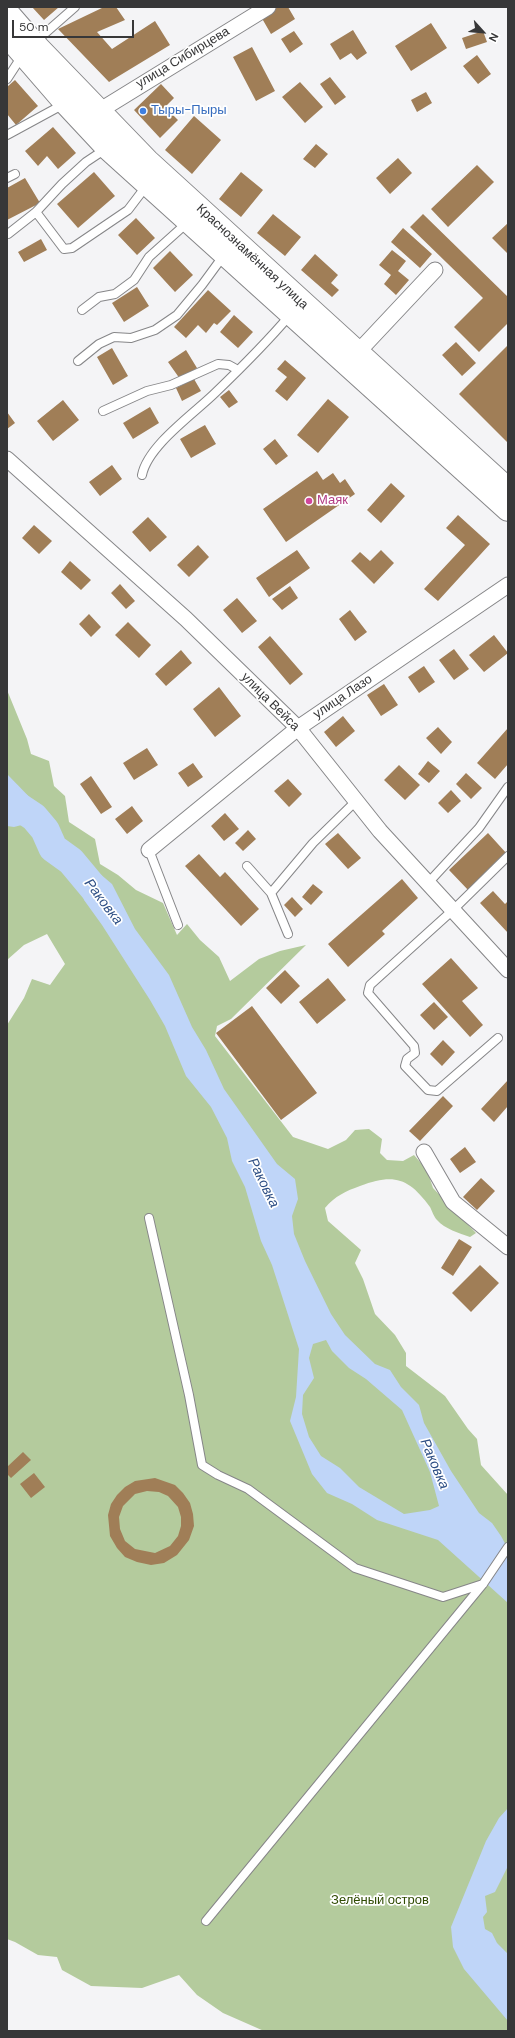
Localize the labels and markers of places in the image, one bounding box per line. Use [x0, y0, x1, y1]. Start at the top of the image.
place label: Тыры-Пыры [151, 103, 227, 119]
marker: Тыры-Пыры [138, 106, 148, 116]
place label: Маяк [317, 493, 348, 509]
marker: Маяк [304, 496, 314, 506]

